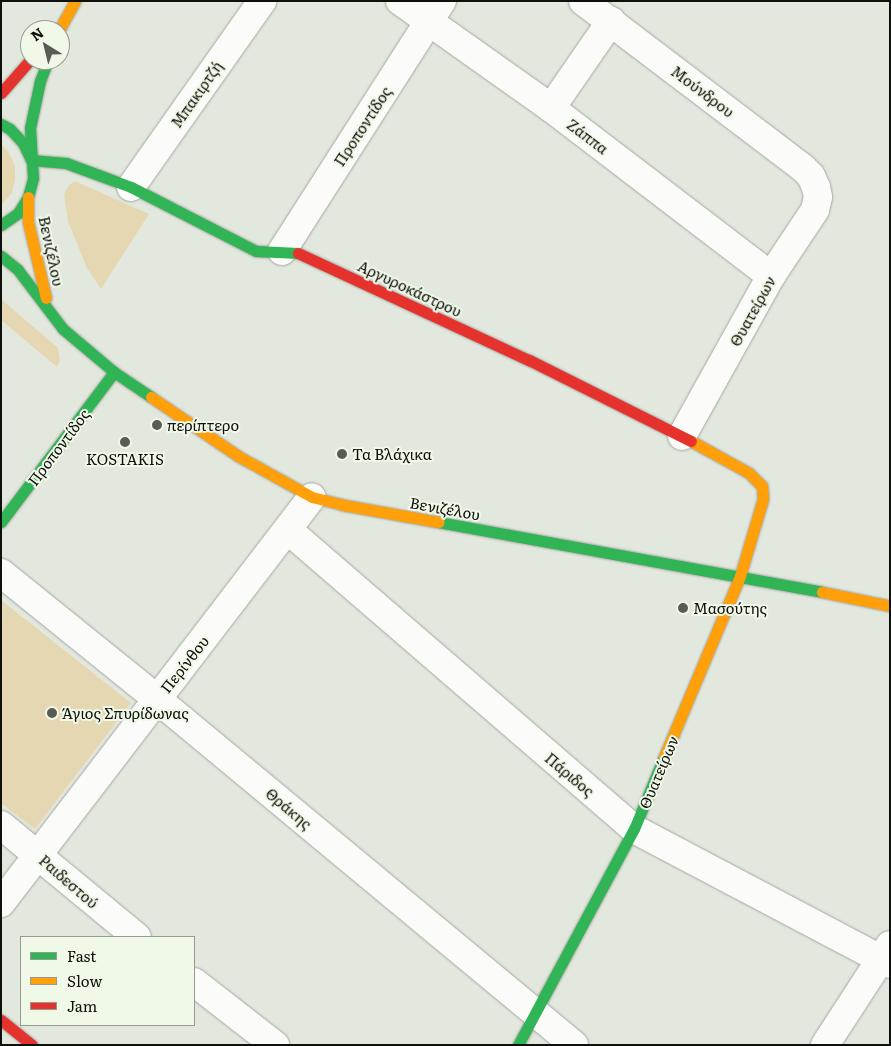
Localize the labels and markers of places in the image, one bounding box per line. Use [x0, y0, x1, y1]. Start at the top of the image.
place label: περίπτερο [167, 416, 239, 434]
marker: περίπτερο [151, 419, 163, 431]
marker: KOSTAKIS [119, 436, 131, 448]
place label: Τα Βλάχικα [352, 445, 432, 463]
marker: Τα Βλάχικα [336, 448, 348, 460]
place label: KOSTAKIS [86, 450, 164, 468]
place label: Μασούτης [693, 599, 767, 617]
marker: Μασούτης [677, 602, 689, 614]
place label: Άγιος Σπυρίδωνας [62, 704, 189, 722]
marker: Άγιος Σπυρίδωνας [46, 707, 58, 719]

